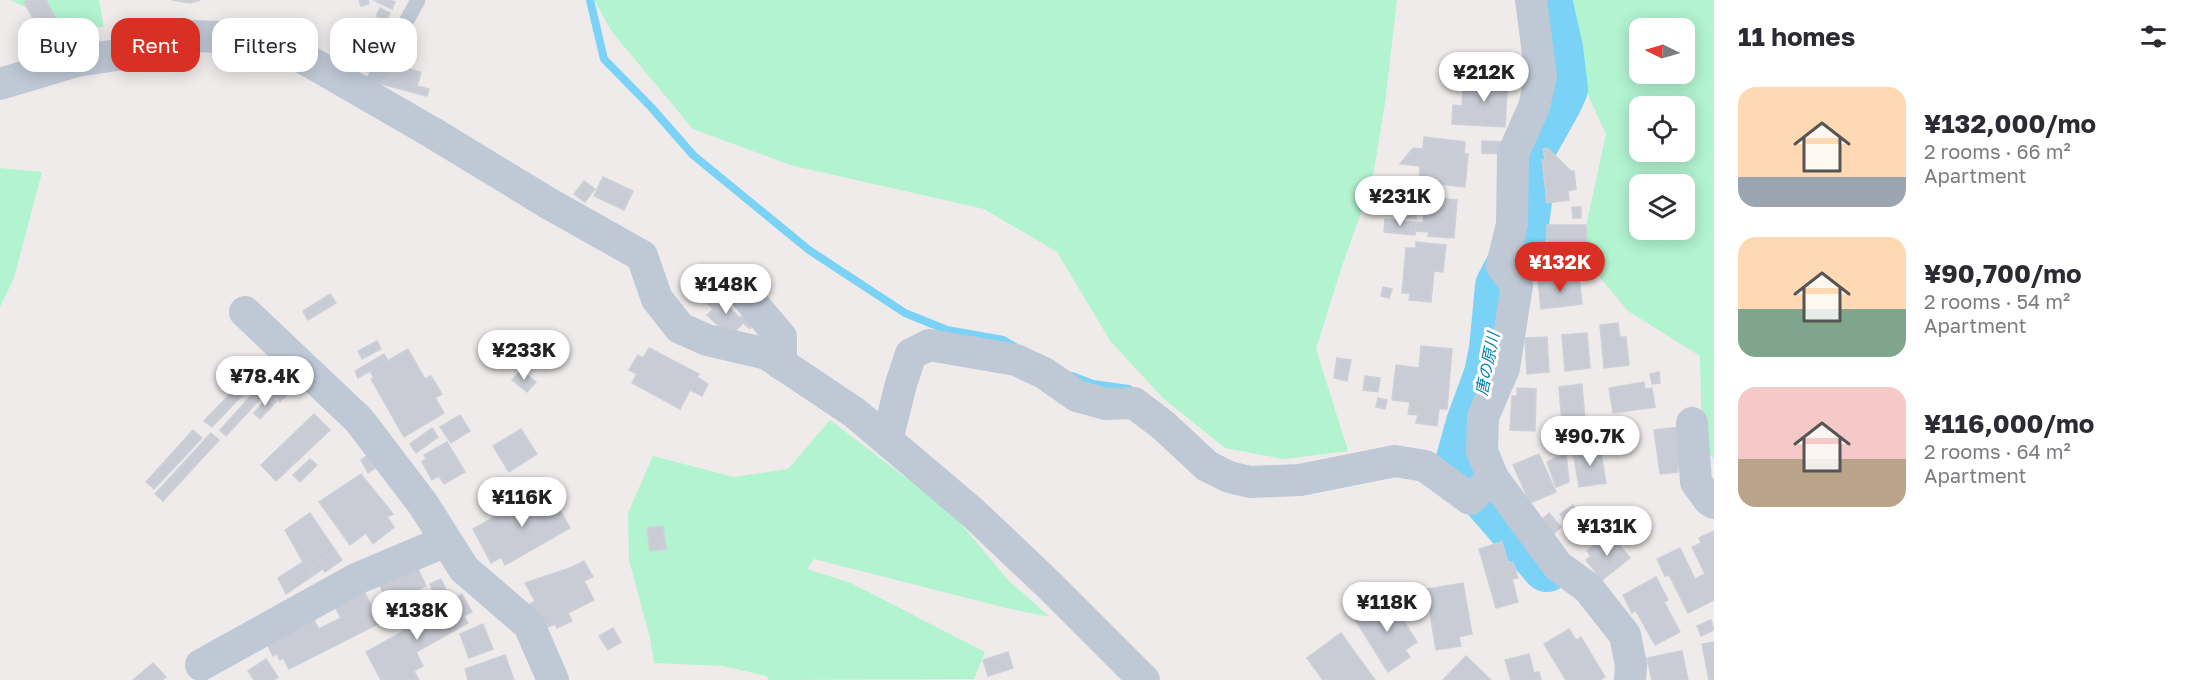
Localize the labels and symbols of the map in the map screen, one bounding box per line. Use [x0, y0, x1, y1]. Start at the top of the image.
north arrow [1629, 18, 1695, 84]
pin: ¥212K [1442, 52, 1526, 103]
pin: ¥231K [1358, 176, 1442, 227]
pin: ¥132K [1518, 242, 1602, 293]
pin: ¥148K [684, 264, 768, 315]
water label: 唐の原川 [1471, 329, 1503, 397]
pin: ¥233K [482, 330, 566, 381]
pin: ¥78.4K [216, 356, 314, 407]
pin: ¥90.7K [1541, 416, 1639, 467]
pin: ¥116K [480, 477, 564, 528]
pin: ¥131K [1565, 506, 1649, 557]
pin: ¥118K [1345, 582, 1429, 633]
pin: ¥138K [375, 590, 459, 641]

